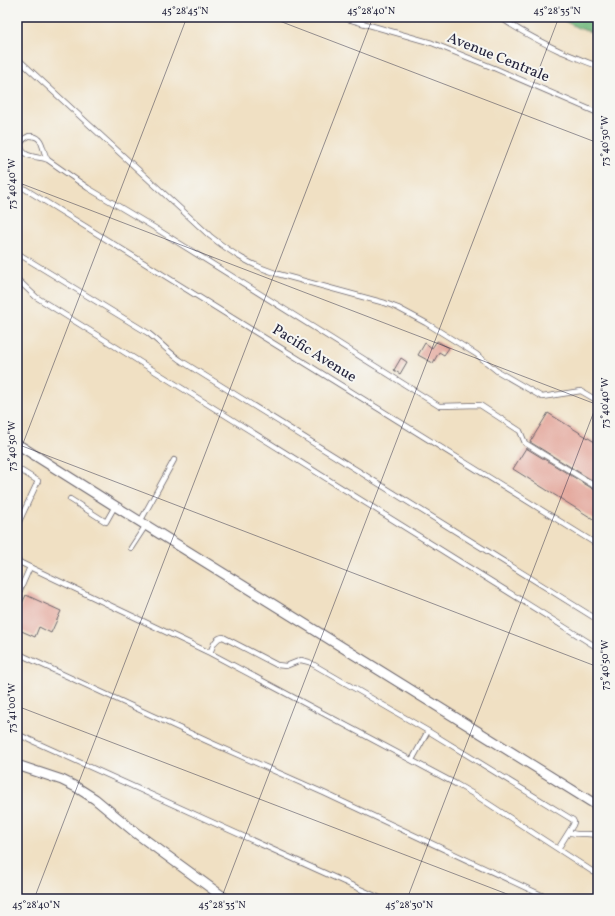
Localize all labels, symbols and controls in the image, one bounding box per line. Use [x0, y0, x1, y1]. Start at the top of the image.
text: 45°28'45"N [161, 4, 209, 18]
text: 45°28'40"N [347, 4, 396, 18]
text: 45°28'35"N [533, 4, 581, 18]
street label: Avenue Centrale [444, 28, 552, 88]
text: 73°40'30"W [598, 116, 612, 166]
text: 73°40'40"W [5, 159, 19, 209]
street label: Pacific Avenue [268, 320, 360, 388]
text: 73°40'40"W [598, 378, 612, 428]
text: 73°40'50"W [5, 421, 19, 471]
text: 73°40'50"W [598, 640, 612, 690]
text: 73°41'00"W [5, 683, 19, 733]
text: 45°28'40"N [12, 898, 61, 912]
text: 45°28'35"N [198, 898, 246, 912]
text: 45°28'30"N [385, 898, 434, 912]

